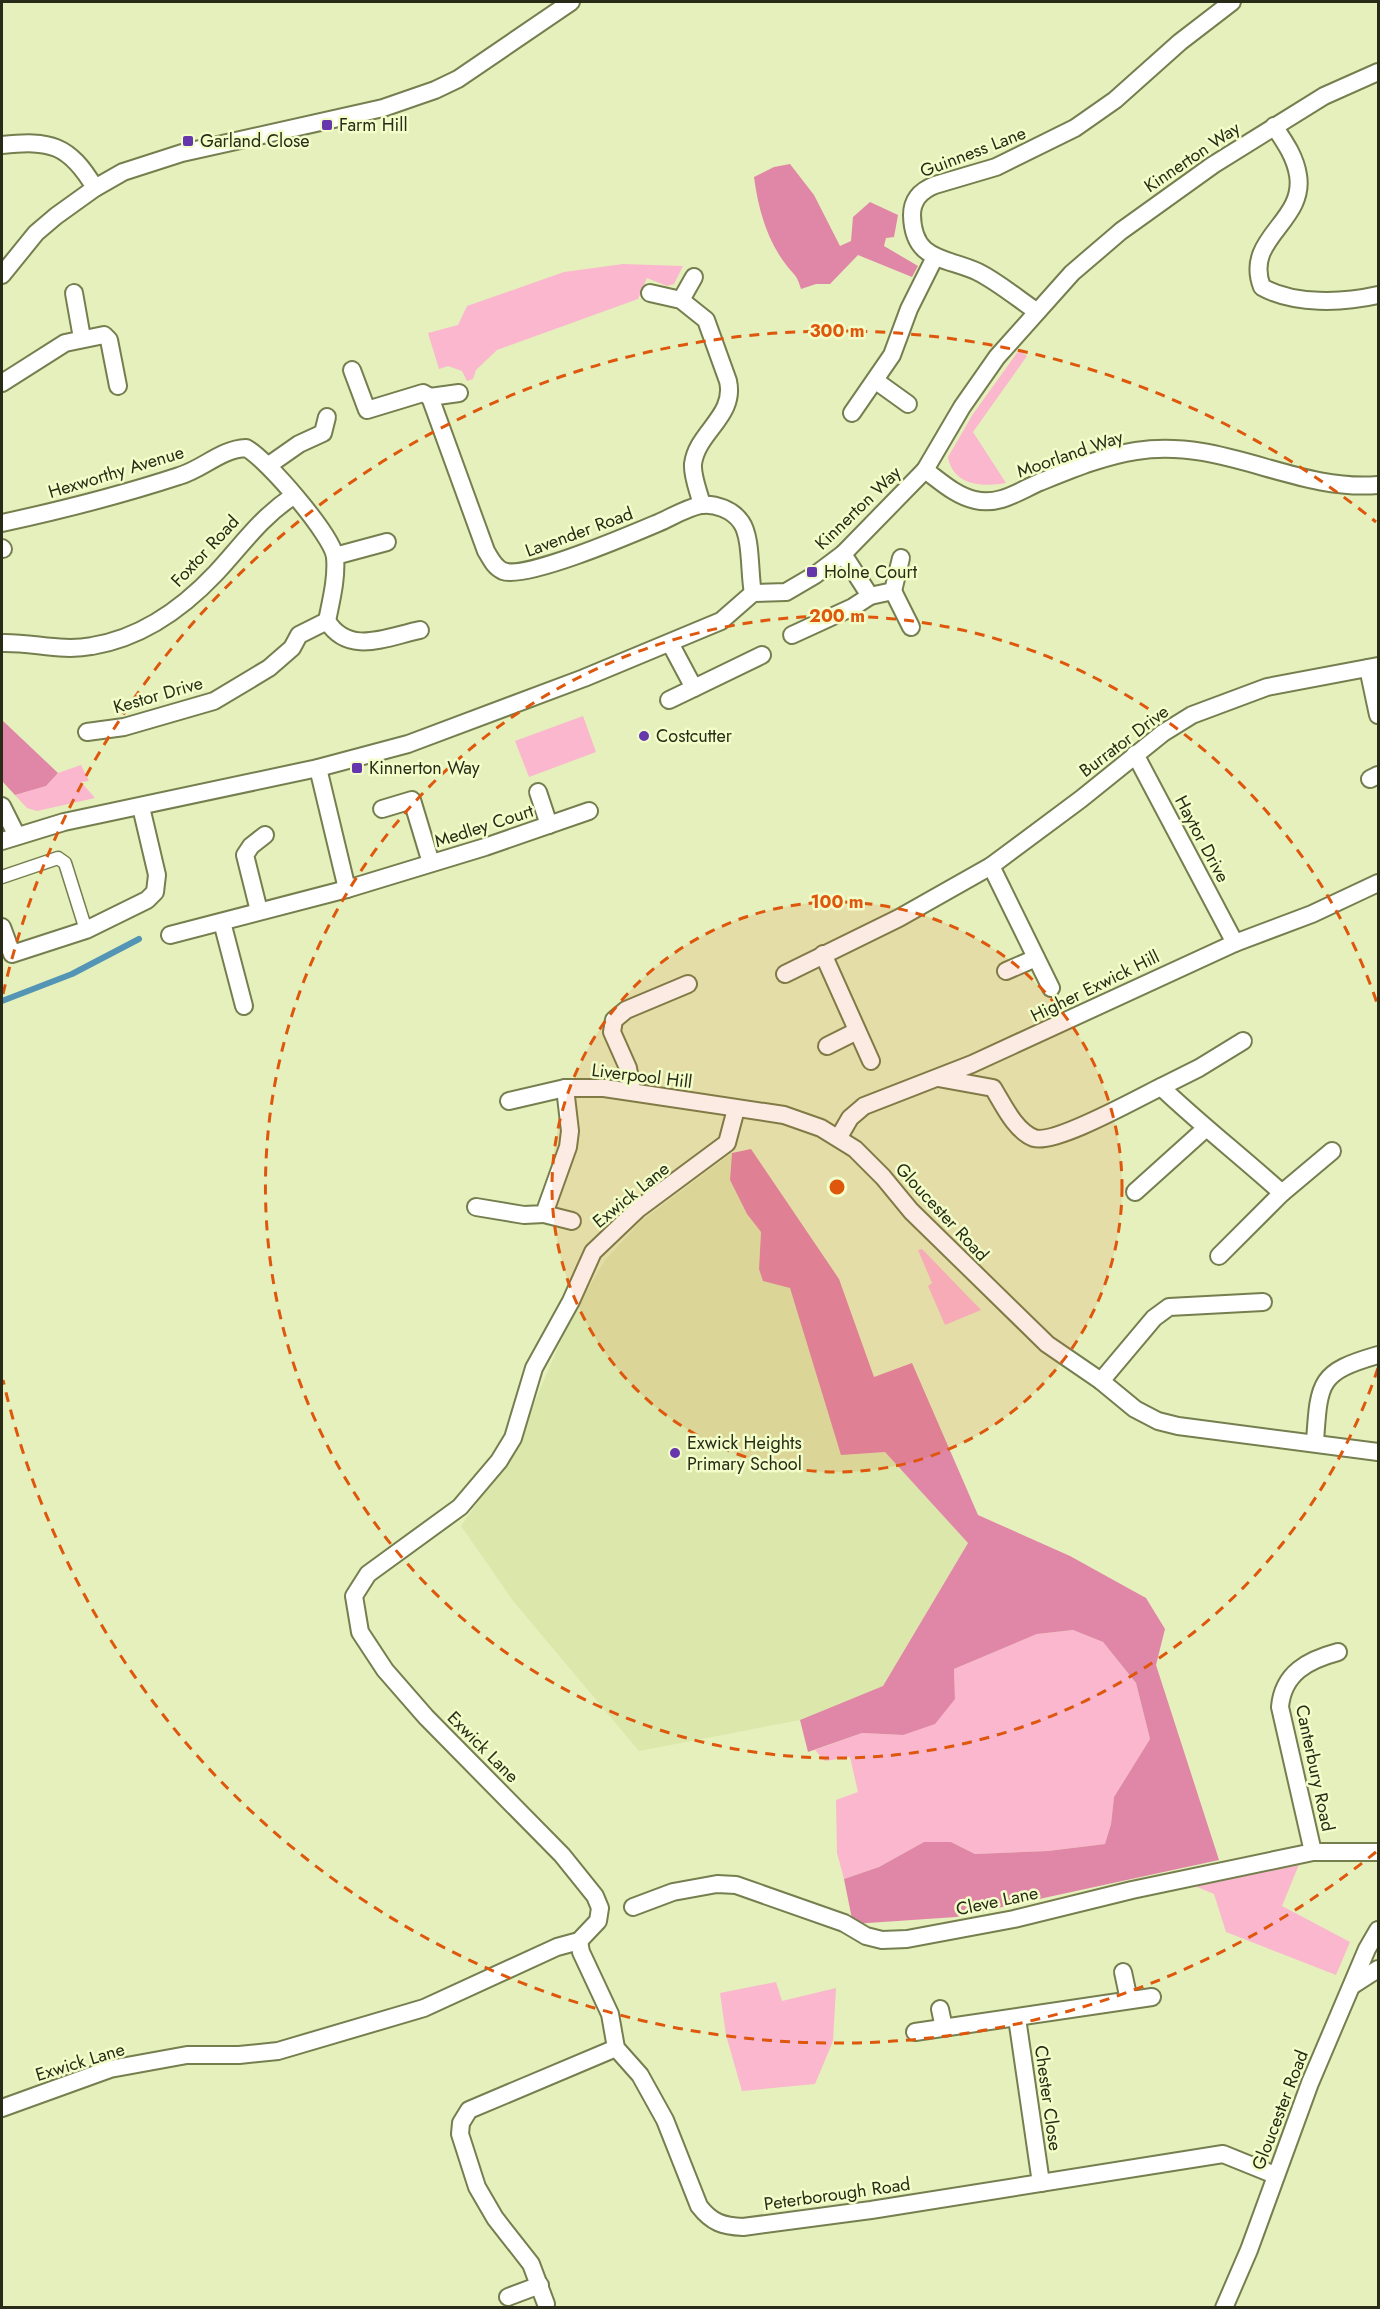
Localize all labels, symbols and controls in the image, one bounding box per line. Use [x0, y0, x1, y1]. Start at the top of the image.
place label: Farm Hill [339, 112, 408, 138]
street label: Kinnerton Way [1139, 115, 1245, 199]
marker: Farm Hill [320, 118, 334, 132]
street label: Guinness Lane [916, 120, 1030, 184]
place label: Garland Close [200, 128, 310, 154]
marker: Garland Close [181, 134, 195, 148]
text: 300 m [809, 318, 865, 344]
street label: Moorland Way [1013, 424, 1127, 484]
street label: Hexworthy Avenue [45, 439, 187, 505]
street label: Kinnerton Way [809, 460, 907, 556]
street label: Lavender Road [521, 500, 637, 564]
street label: Foxtor Road [165, 509, 245, 593]
place label: Holne Court [824, 559, 918, 585]
marker: Holne Court [805, 565, 819, 579]
text: 200 m [809, 603, 865, 629]
street label: Kestor Drive [110, 670, 206, 720]
street label: Burrator Drive [1074, 699, 1174, 783]
place label: Costcutter [656, 723, 733, 749]
marker: Costcutter [637, 729, 651, 743]
place label: Kinnerton Way [369, 755, 480, 781]
marker: Kinnerton Way [350, 761, 364, 775]
street label: Haytor Drive [1168, 791, 1236, 887]
street label: Medley Court [431, 798, 537, 854]
text: 100 m [810, 889, 864, 915]
street label: Higher Exwick Hill [1026, 944, 1164, 1028]
street label: Liverpool Hill [590, 1057, 694, 1095]
street label: Exwick Lane [587, 1156, 675, 1234]
street label: Gloucester Road [889, 1157, 995, 1267]
centre of rings [827, 1177, 847, 1197]
place label: Exwick Heights Primary School [687, 1430, 802, 1477]
marker: Exwick Heights Primary School [668, 1446, 682, 1460]
street label: Canterbury Road [1289, 1702, 1341, 1834]
street label: Exwick Lane [441, 1705, 525, 1789]
street label: Cleve Lane [954, 1880, 1040, 1922]
street label: Exwick Lane [32, 2036, 128, 2088]
street label: Chester Close [1028, 2044, 1068, 2152]
street label: Gloucester Road [1245, 2046, 1315, 2174]
street label: Peterborough Road [762, 2171, 912, 2217]

